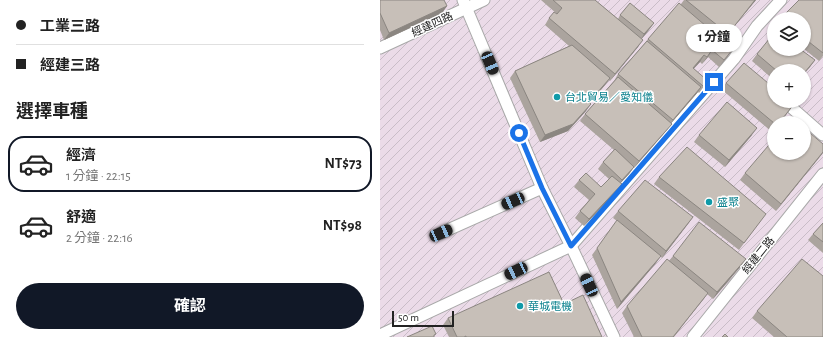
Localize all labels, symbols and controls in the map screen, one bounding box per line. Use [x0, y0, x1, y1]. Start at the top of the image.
street label: 經建四路 [410, 9, 454, 39]
map controls [767, 12, 811, 160]
button: layers [767, 12, 811, 56]
text: 工業三路 [40, 19, 100, 34]
callout: 1 分鐘 [686, 24, 742, 52]
text: 1 分鐘 [698, 31, 730, 44]
car [480, 50, 500, 76]
text: 經建三路 [40, 58, 100, 73]
button: + [767, 64, 811, 108]
route end [705, 73, 723, 91]
place label: 台北貿易／愛知儀 [565, 91, 653, 103]
marker: 台北貿易／愛知儀 [552, 92, 562, 102]
text: 選擇車種 [16, 103, 88, 121]
button: − [767, 116, 811, 160]
route start [510, 124, 528, 142]
icon: car [18, 146, 54, 182]
text: 經濟 [66, 148, 96, 163]
text: NT$73 [324, 156, 362, 171]
text: 1 分鐘 · 22:15 [66, 170, 131, 183]
car [500, 191, 526, 211]
place label: 盛聚 [717, 196, 739, 208]
marker: 盛聚 [704, 197, 714, 207]
icon: car [18, 208, 54, 244]
text: 舒適 [66, 210, 96, 225]
text: NT$98 [323, 218, 362, 233]
car [428, 223, 454, 243]
text: 2 分鐘 · 22:16 [66, 232, 133, 245]
street label: 經建二路 [739, 234, 777, 276]
car [503, 260, 529, 282]
car [578, 272, 600, 298]
button: 確認 [16, 283, 364, 329]
marker: 華城電機 [515, 301, 525, 311]
place label: 華城電機 [528, 301, 572, 312]
scale bar [392, 309, 454, 328]
text: 50 m [398, 312, 419, 323]

